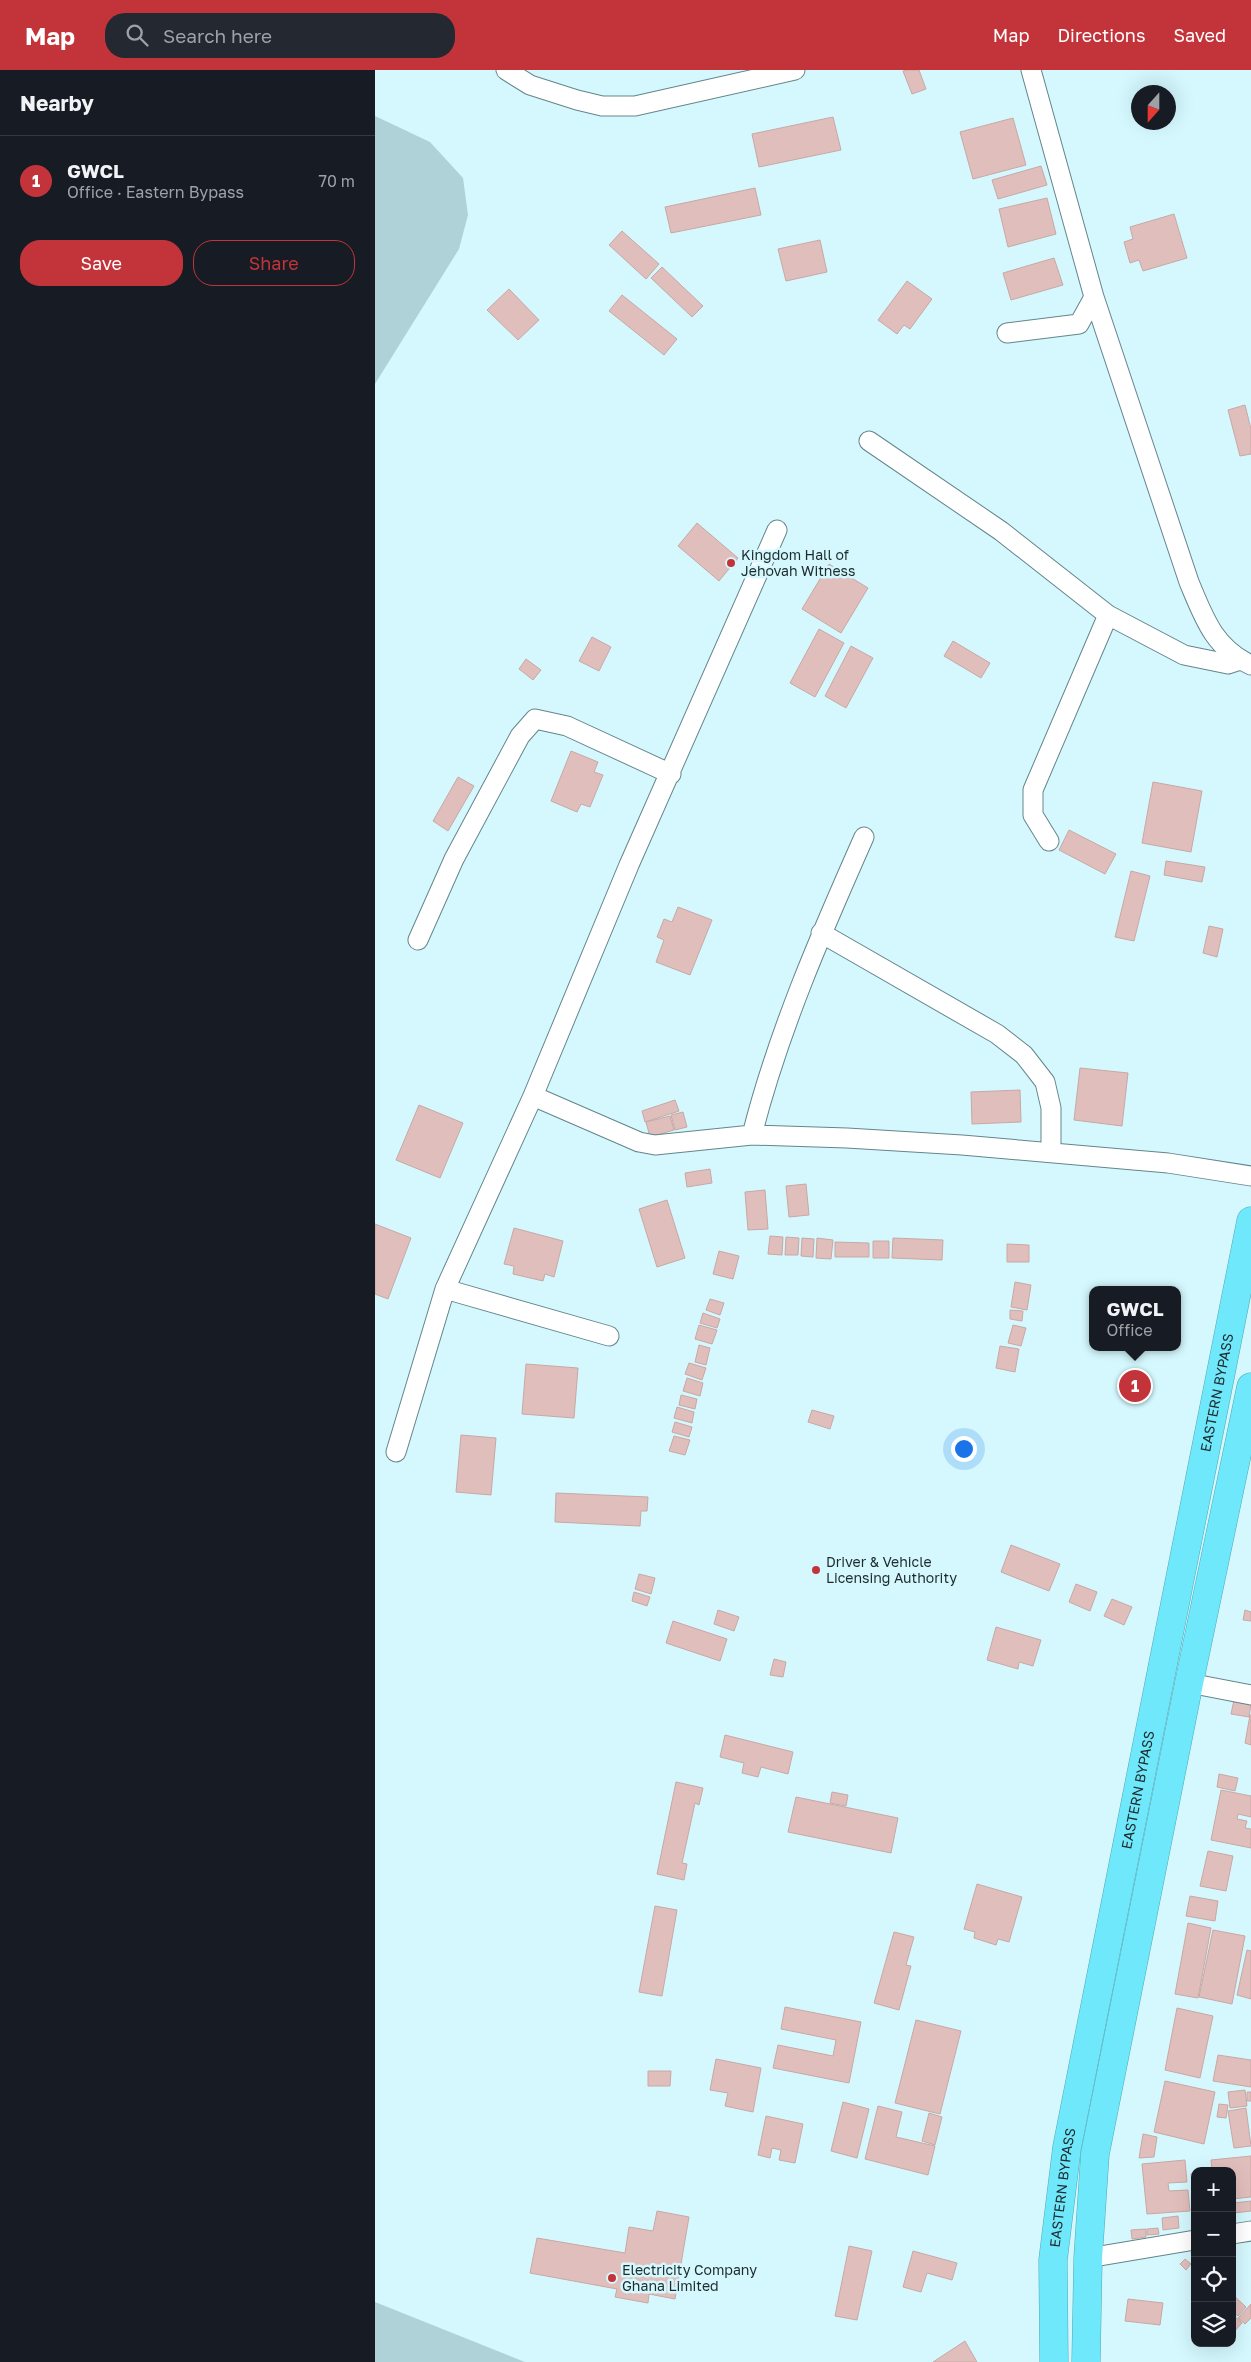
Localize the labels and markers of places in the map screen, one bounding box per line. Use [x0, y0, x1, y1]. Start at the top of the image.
place label: Kingdom Hall of Jehovah Witness [741, 546, 855, 579]
marker: Kingdom Hall of Jehovah Witness [725, 557, 737, 569]
pin: 1 [1119, 1367, 1151, 1405]
place label: Driver & Vehicle Licensing Authority [826, 1553, 957, 1586]
marker: Driver & Vehicle Licensing Authority [810, 1564, 822, 1576]
place label: Electricity Company Ghana Limited [622, 2261, 757, 2294]
marker: Electricity Company Ghana Limited [606, 2272, 618, 2284]

